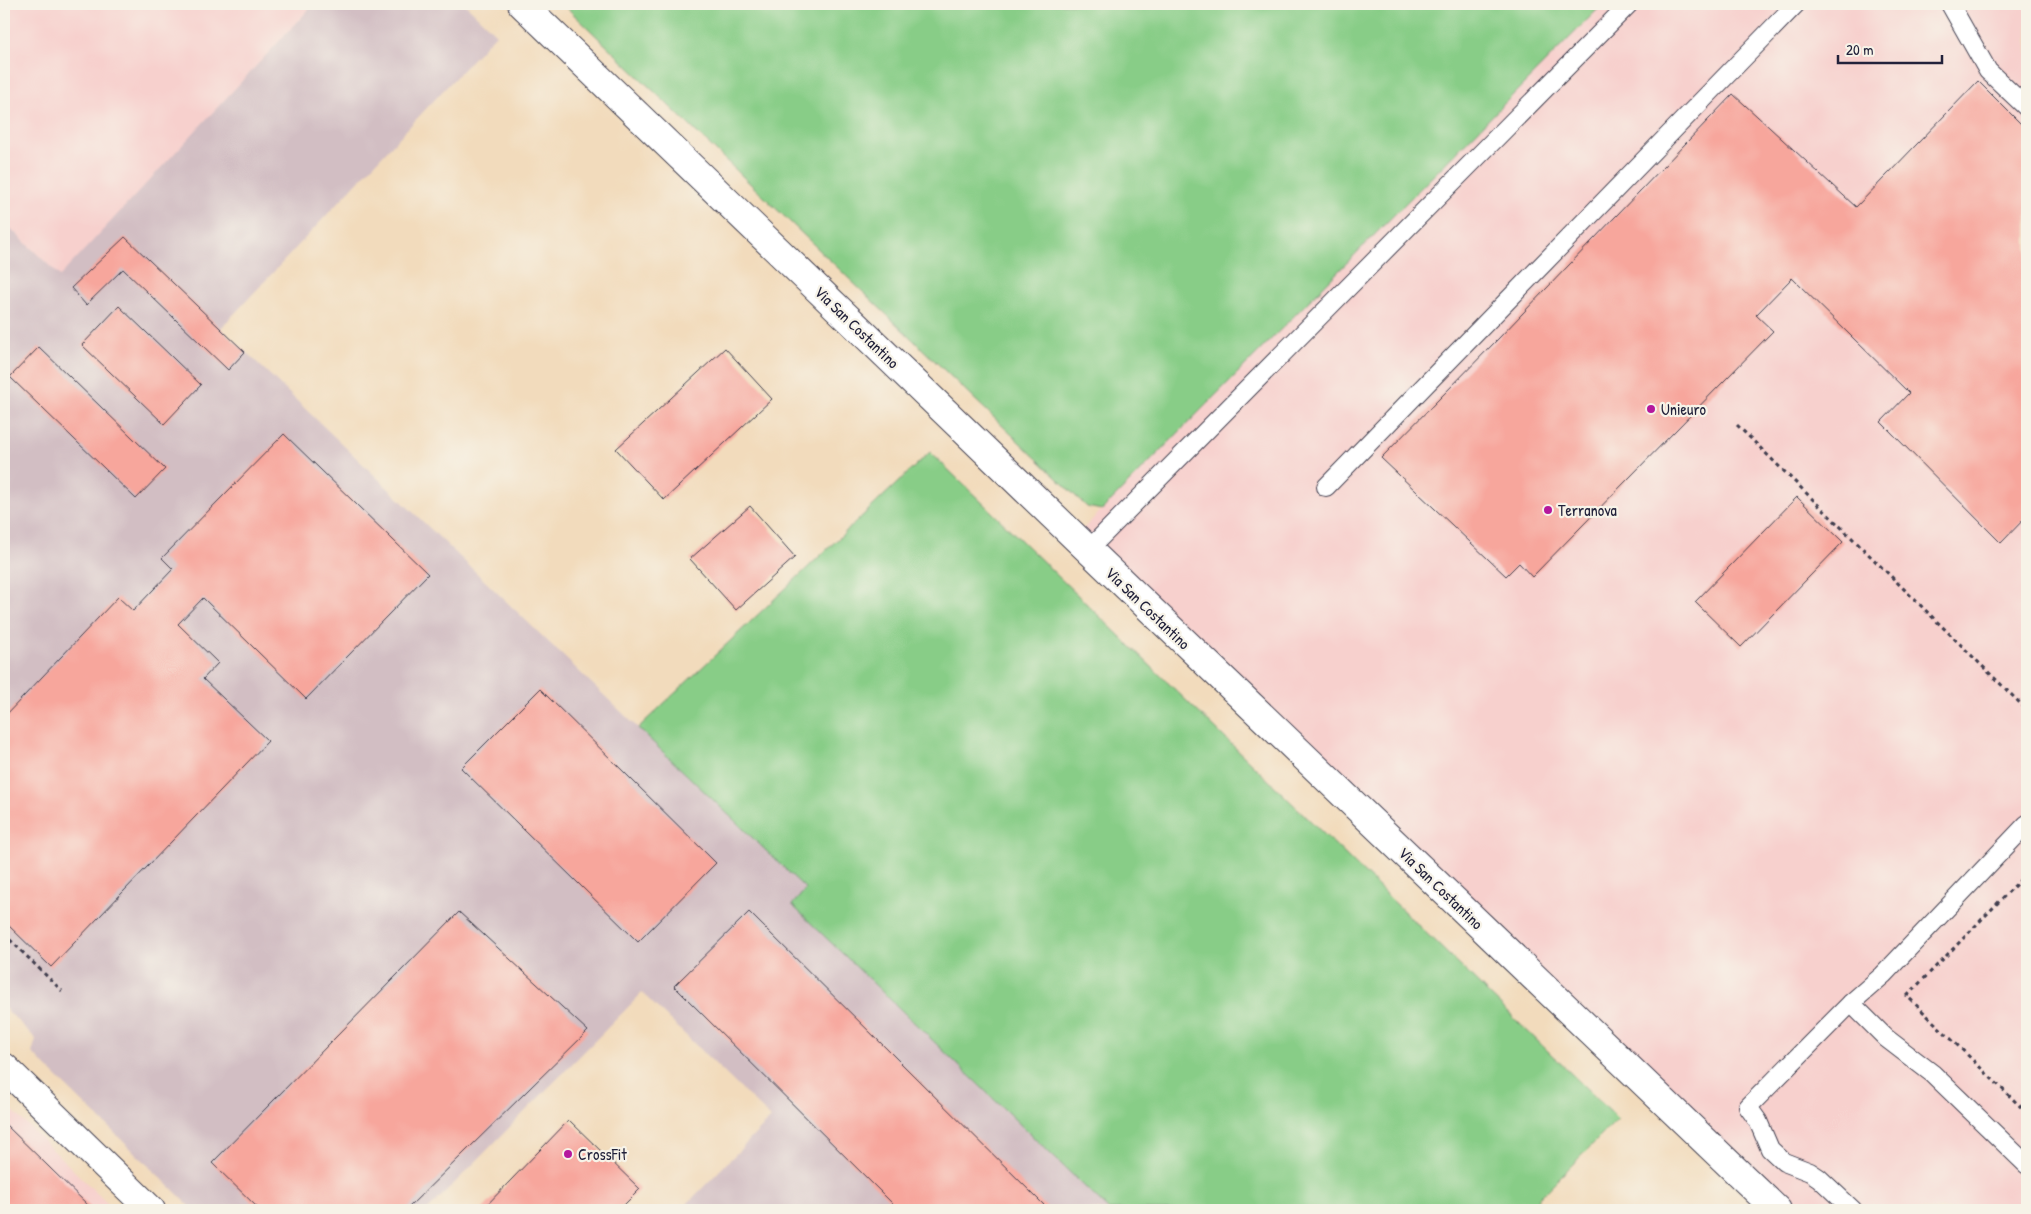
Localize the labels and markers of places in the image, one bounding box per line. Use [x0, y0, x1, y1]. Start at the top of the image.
place label: Unieuro [1661, 398, 1707, 420]
marker: Unieuro [1645, 403, 1657, 415]
place label: Terranova [1558, 499, 1617, 521]
marker: Terranova [1542, 504, 1554, 516]
place label: CrossFit [578, 1143, 627, 1165]
marker: CrossFit [562, 1148, 574, 1160]

